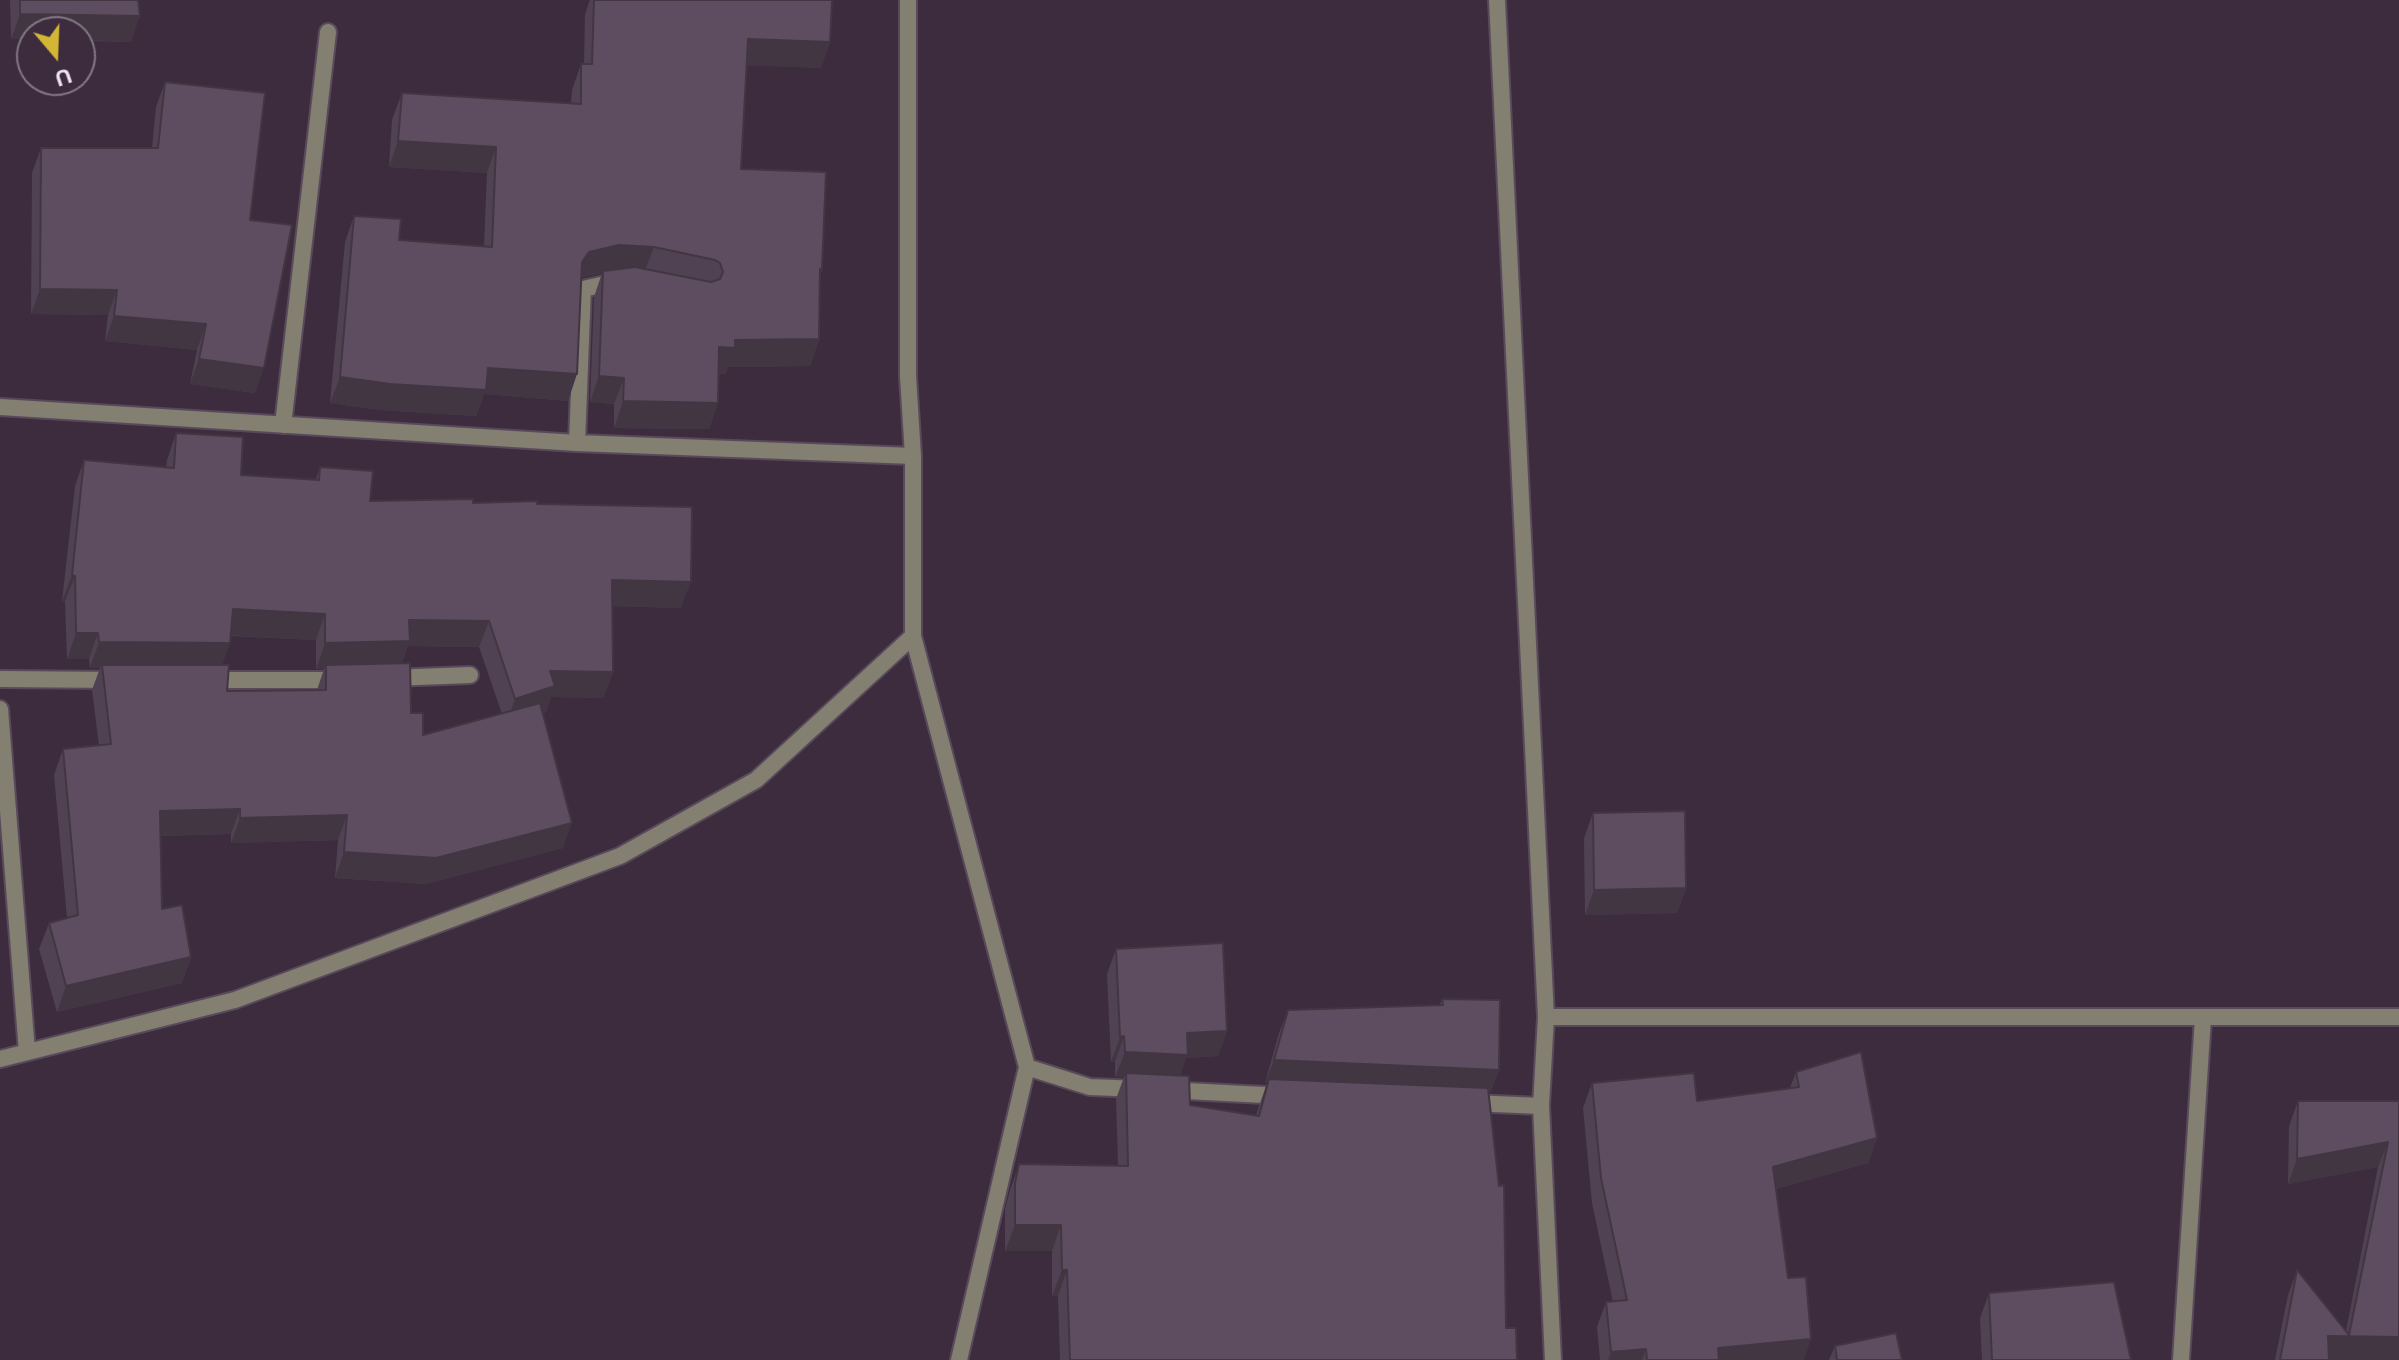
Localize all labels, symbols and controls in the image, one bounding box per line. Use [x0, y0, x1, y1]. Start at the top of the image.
north arrow [16, 16, 96, 96]
text: U [52, 63, 75, 92]

